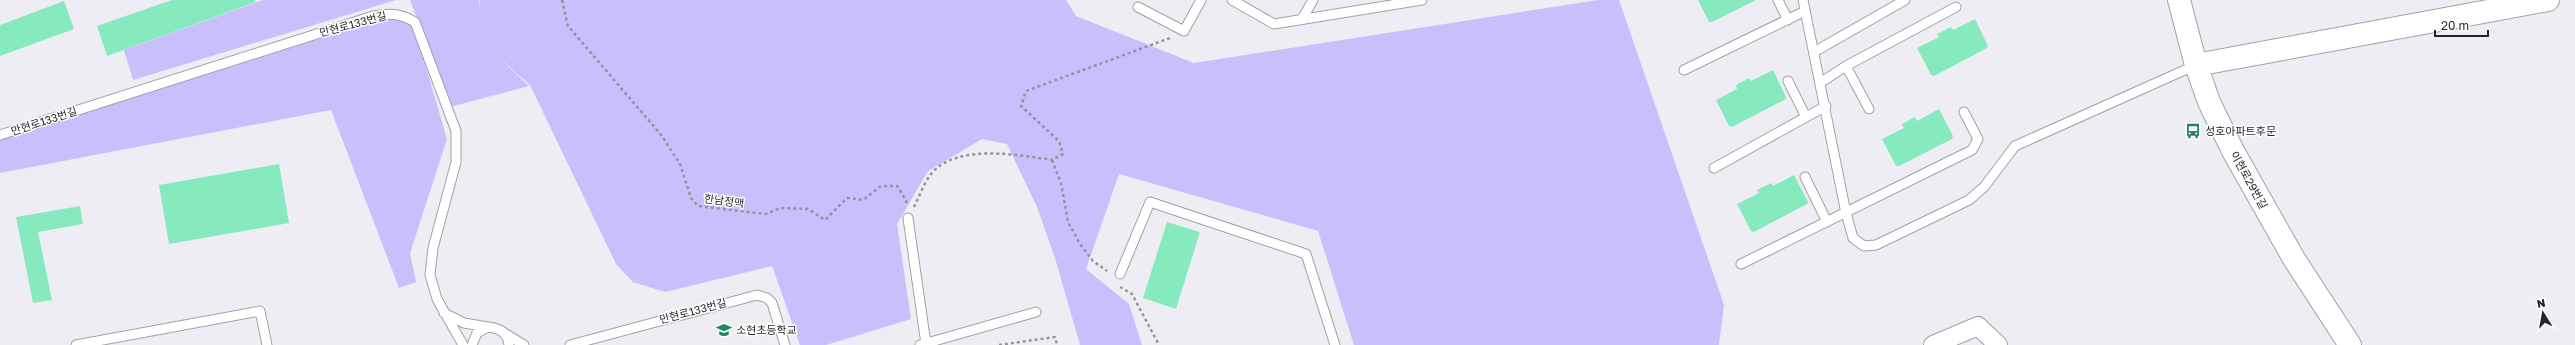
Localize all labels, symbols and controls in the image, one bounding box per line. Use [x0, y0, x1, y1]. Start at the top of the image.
street label: 만현로133번길 [318, 8, 388, 39]
scale bar [2435, 12, 2488, 38]
text: 20 m [2441, 18, 2469, 33]
street label: 만현로133번길 [9, 104, 79, 137]
bus stop icon: 성호아파트후문 [2184, 122, 2202, 140]
place label: 성호아파트후문 [2205, 124, 2276, 137]
street label: 이현로29번길 [2228, 149, 2271, 211]
street label: 한남정맥 [703, 191, 745, 210]
north arrow [2523, 293, 2563, 333]
street label: 만현로133번길 [658, 295, 728, 326]
text: N [2536, 296, 2546, 310]
school or university icon: 소현초등학교 [715, 321, 733, 339]
place label: 소현초등학교 [736, 323, 797, 336]

